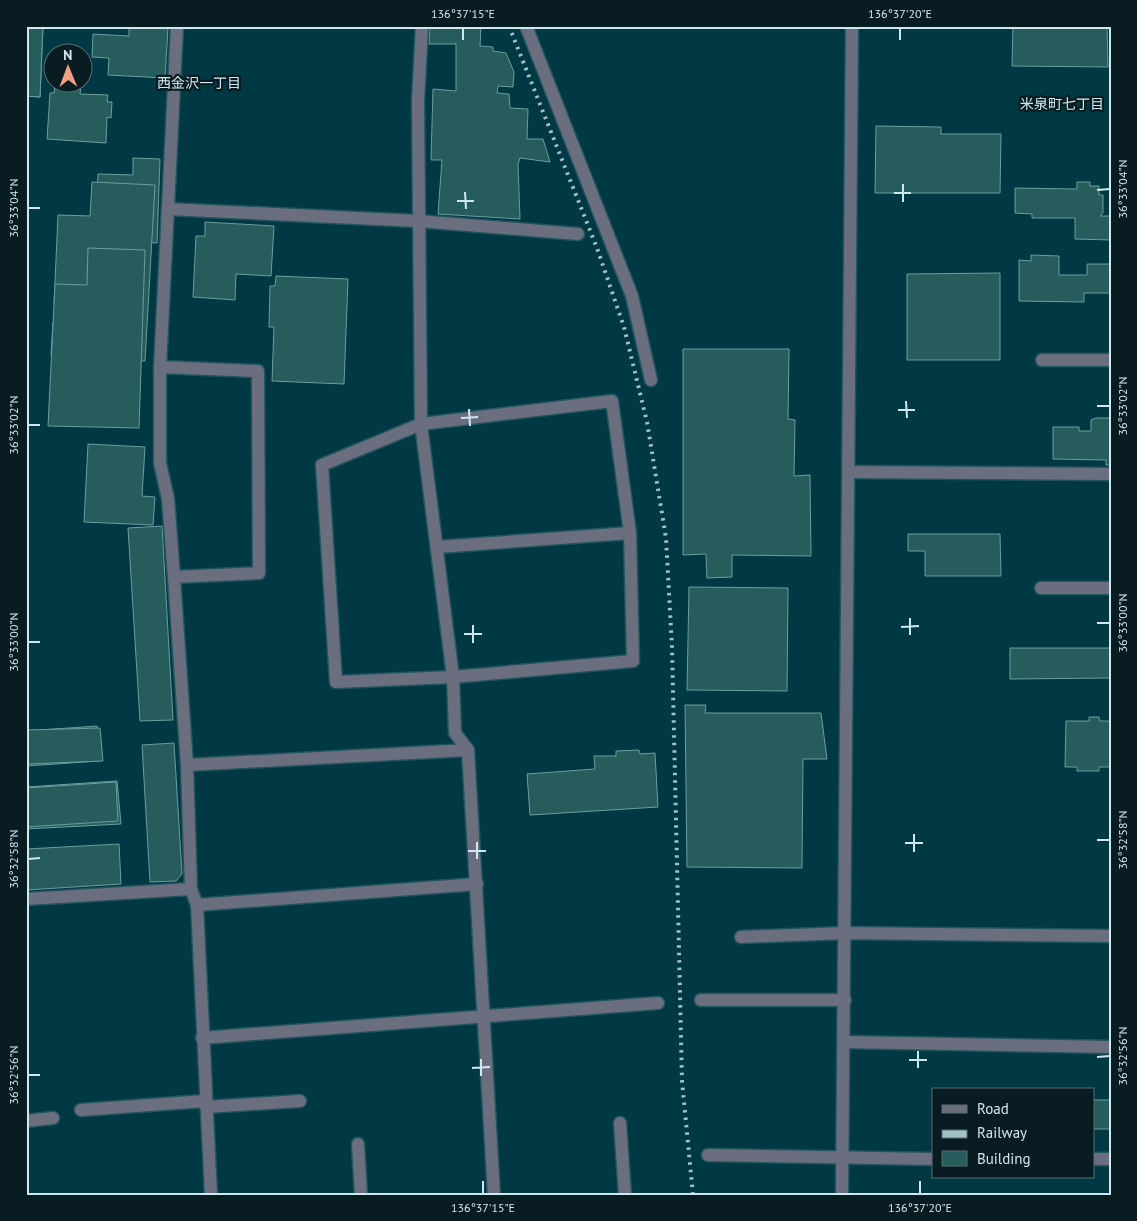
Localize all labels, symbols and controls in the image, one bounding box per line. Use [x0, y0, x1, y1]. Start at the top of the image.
text: 136°37'15"E [431, 6, 495, 21]
text: 136°37'20"E [868, 6, 932, 21]
north arrow [42, 42, 92, 92]
text: N [63, 46, 73, 64]
district label: 西金沢一丁目 [157, 74, 241, 92]
district label: 米泉町七丁目 [1020, 95, 1104, 113]
text: 36°33'04"N [1115, 159, 1130, 219]
text: 36°33'04"N [6, 178, 21, 238]
text: 36°33'02"N [1115, 376, 1130, 436]
text: 36°33'02"N [6, 395, 21, 455]
text: 36°33'00"N [1115, 593, 1130, 653]
text: 36°33'00"N [6, 612, 21, 672]
text: 36°32'58"N [1115, 810, 1130, 870]
text: 36°32'58"N [6, 829, 21, 889]
text: 36°32'56"N [1115, 1026, 1130, 1086]
text: 36°32'56"N [6, 1045, 21, 1105]
legend [932, 1088, 1094, 1178]
text: Road [977, 1099, 1009, 1118]
text: Railway [977, 1123, 1027, 1142]
text: Building [977, 1149, 1031, 1168]
text: 136°37'15"E [451, 1200, 515, 1215]
text: 136°37'20"E [888, 1200, 952, 1215]

